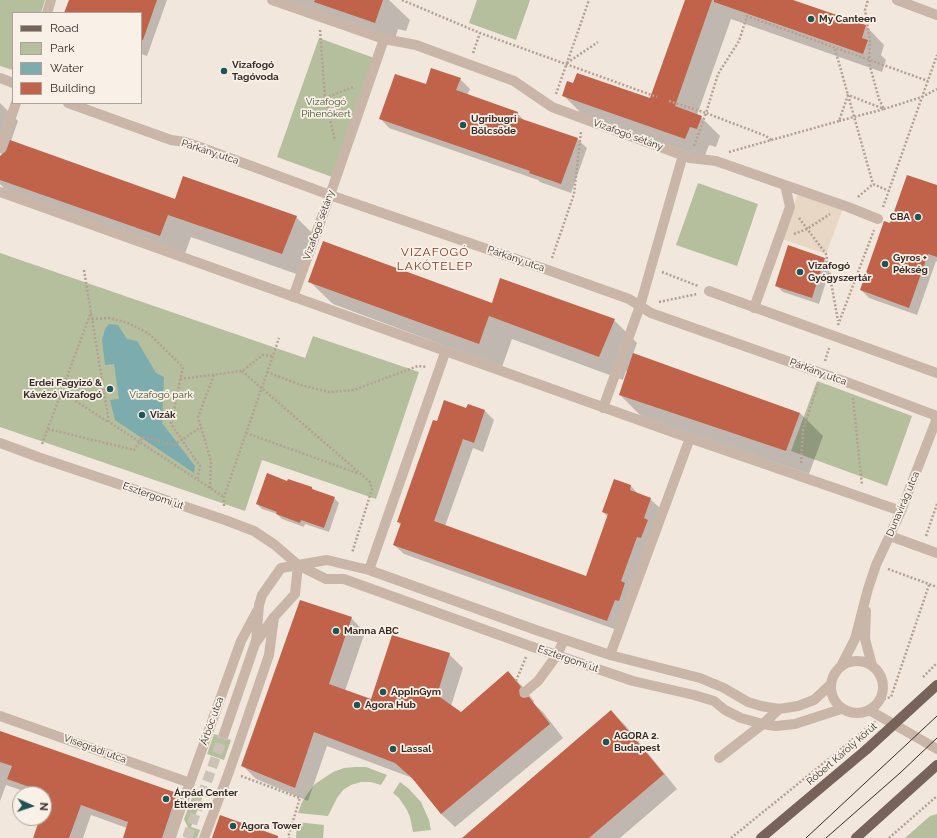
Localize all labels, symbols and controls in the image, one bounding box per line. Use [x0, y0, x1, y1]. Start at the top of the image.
legend [12, 12, 142, 104]
place label: My Canteen [819, 13, 876, 25]
marker: My Canteen [806, 14, 816, 24]
text: Road [50, 21, 79, 35]
text: Park [50, 41, 75, 55]
place label: Vizafogó Tagóvoda [232, 59, 279, 82]
text: Water [50, 61, 84, 75]
marker: Vizafogó Tagóvoda [219, 66, 229, 76]
text: Building [50, 81, 96, 95]
park label: Vizafogó Pihenőkert [301, 96, 351, 120]
place label: Ugribugri Bölcsőde [471, 113, 516, 136]
street label: Vizafogó sétány [591, 117, 665, 153]
marker: Ugribugri Bölcsőde [458, 120, 468, 130]
street label: Párkány utca [180, 137, 240, 167]
street label: Vizafogó sétány [301, 188, 337, 262]
place label: CBA [890, 211, 910, 223]
marker: CBA [913, 212, 923, 222]
street label: Párkány utca [486, 244, 546, 274]
district label: VIZAFOGÓ LAKÓTELEP [397, 245, 473, 273]
place label: Gyros + Pékség [893, 252, 928, 276]
marker: Gyros + Pékség [880, 259, 890, 269]
place label: Vizafogó Gyógyszertár [808, 260, 871, 284]
marker: Vizafogó Gyógyszertár [795, 267, 805, 277]
street label: Párkány utca [788, 356, 848, 388]
place label: Erdei Fagyizó & Kávézó Vizafogó [23, 377, 102, 400]
marker: Erdei Fagyizó & Kávézó Vizafogó [105, 384, 115, 394]
park label: Vizafogó park [129, 389, 193, 401]
place label: Vizák [150, 409, 176, 421]
marker: Vizák [137, 410, 147, 420]
street label: Dunavirág utca [884, 470, 922, 538]
street label: Esztergomi út [121, 480, 185, 512]
place label: Manna ABC [344, 625, 399, 637]
marker: Manna ABC [331, 626, 341, 636]
street label: Esztergomi út [536, 643, 600, 675]
place label: AppInGym [391, 686, 441, 698]
marker: AppInGym [378, 687, 388, 697]
street label: Árbóc utca [198, 695, 226, 747]
place label: Agora Hub [365, 699, 416, 711]
marker: Agora Hub [352, 700, 362, 710]
street label: Róbert Károly körút [804, 720, 880, 788]
place label: AGORA 2. Budapest [614, 730, 660, 754]
street label: Visegrádi utca [62, 732, 128, 766]
marker: AGORA 2. Budapest [601, 737, 611, 747]
place label: Lassal [401, 743, 431, 755]
marker: Lassal [388, 744, 398, 754]
north arrow [12, 786, 52, 826]
place label: Árpád Center Étterem [174, 787, 238, 810]
marker: Árpád Center Étterem [161, 794, 171, 804]
text: N [37, 802, 50, 811]
place label: Agora Tower [241, 820, 301, 832]
marker: Agora Tower [228, 821, 238, 831]

